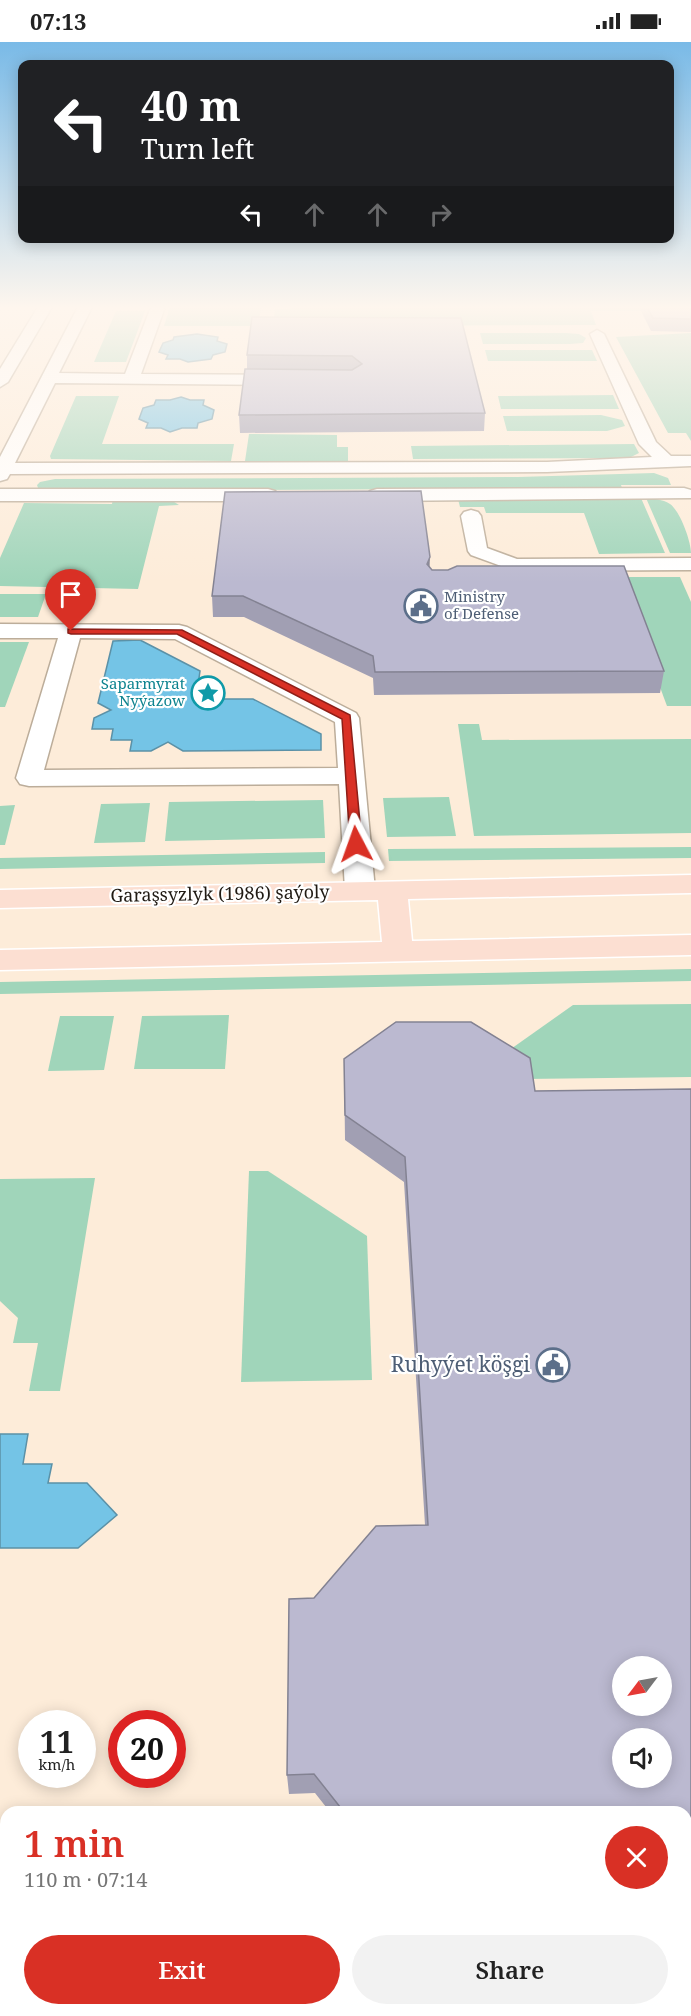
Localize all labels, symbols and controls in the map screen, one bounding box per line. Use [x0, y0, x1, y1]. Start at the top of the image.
text: 07:13 [30, 6, 86, 36]
text: 40 m [141, 76, 241, 133]
icon: left [42, 84, 120, 162]
text: Turn left [141, 130, 254, 167]
icon: left [235, 198, 268, 231]
icon: ahead [298, 198, 331, 231]
icon: ahead [361, 198, 394, 231]
icon: right [424, 198, 457, 231]
pin [45, 569, 96, 631]
icon: arrive [54, 578, 87, 611]
place label: Ministry of Defense [444, 586, 519, 623]
public building icon: Ministry of Defense [403, 588, 439, 624]
place label: Saparmyrat Nyýazow [101, 673, 185, 710]
place icon: Saparmyrat Nyýazow [190, 675, 226, 711]
position arrow [324, 812, 388, 876]
street label: Garaşsyzlyk (1986) şaýoly [110, 879, 331, 907]
public building icon: Ruhyýet köşgi [535, 1347, 571, 1383]
place label: Ruhyýet köşgi [391, 1350, 530, 1378]
north arrow [612, 1656, 672, 1716]
map controls [612, 1656, 672, 1788]
speed limit sign: 20 [108, 1710, 186, 1788]
text: 11 [40, 1721, 74, 1762]
button: sound [612, 1728, 672, 1788]
text: km/h [39, 1754, 75, 1774]
text: 1 min [24, 1819, 125, 1868]
button: close [605, 1826, 668, 1889]
text: 110 m · 07:14 [24, 1866, 147, 1893]
button: Exit [24, 1935, 340, 2004]
button: Share [352, 1935, 668, 2004]

